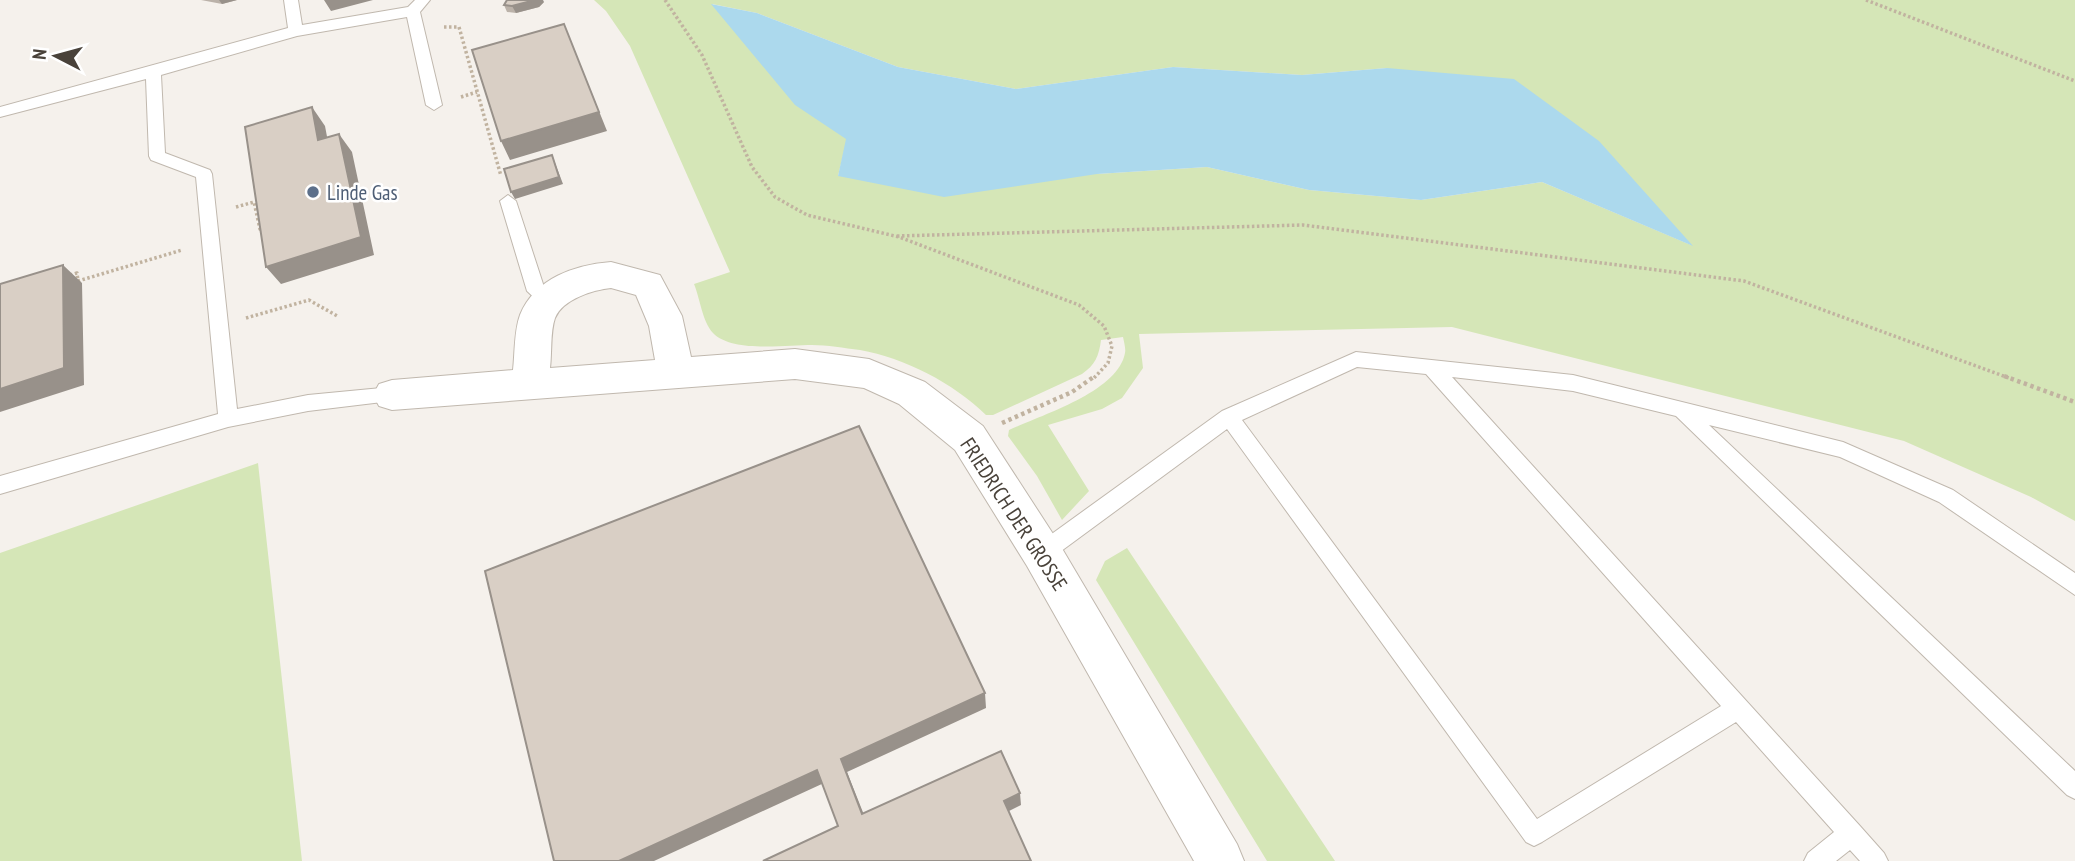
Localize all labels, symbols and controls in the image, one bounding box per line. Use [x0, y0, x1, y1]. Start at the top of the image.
north arrow [21, 21, 91, 91]
text: N [27, 48, 52, 61]
place label: Linde Gas [327, 179, 398, 206]
marker: Linde Gas [305, 184, 321, 200]
street label: FRIEDRICH DER GROSSE [955, 432, 1073, 596]

